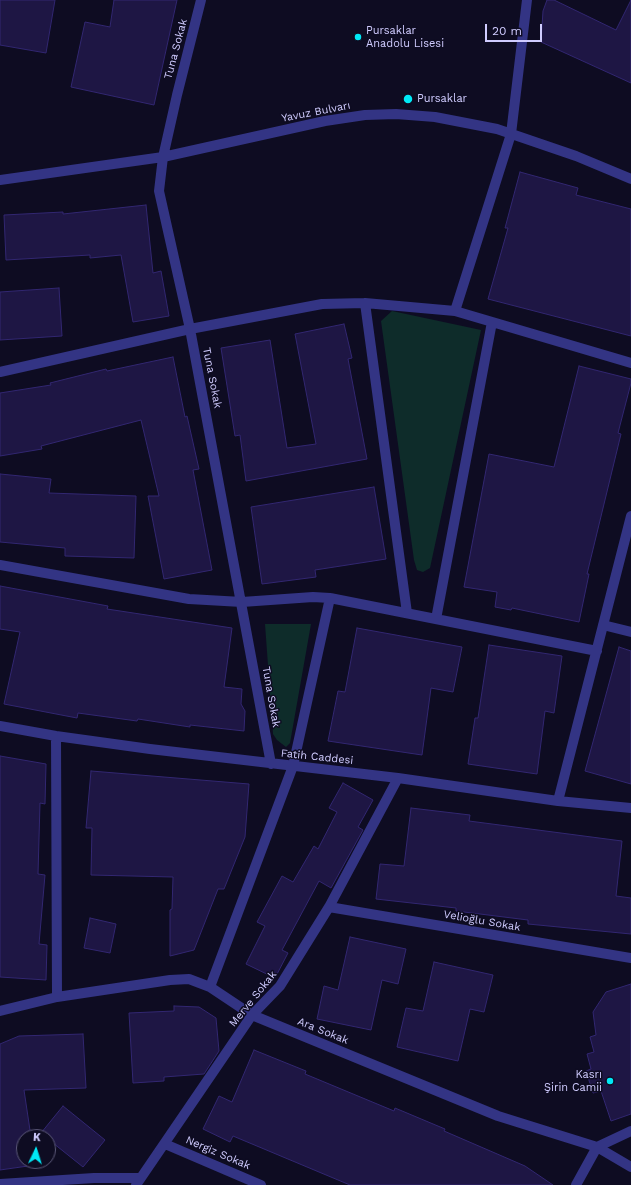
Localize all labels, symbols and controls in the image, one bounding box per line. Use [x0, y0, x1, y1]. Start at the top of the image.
scale bar [487, 16, 544, 42]
street label: Tuna Sokak [162, 17, 190, 81]
place label: Pursaklar Anadolu Lisesi [366, 24, 444, 50]
text: 20 m [492, 24, 522, 38]
marker: Pursaklar Anadolu Lisesi [353, 32, 363, 42]
place label: Pursaklar [417, 92, 467, 106]
marker: Pursaklar [402, 93, 414, 105]
street label: Yavuz Bulvarı [280, 99, 352, 125]
street label: Tuna Sokak [200, 346, 224, 410]
street label: Tuna Sokak [259, 665, 283, 729]
street label: Fatih Caddesi [280, 747, 354, 767]
street label: Velioğlu Sokak [443, 908, 521, 934]
street label: Merve Sokak [226, 968, 280, 1030]
street label: Ara Sokak [296, 1015, 350, 1047]
place label: Kasrı Şirin Camii [544, 1068, 602, 1094]
marker: Kasrı Şirin Camii [605, 1076, 615, 1086]
north arrow [16, 1129, 56, 1169]
text: K [33, 1131, 41, 1144]
street label: Nergiz Sokak [184, 1133, 252, 1173]

